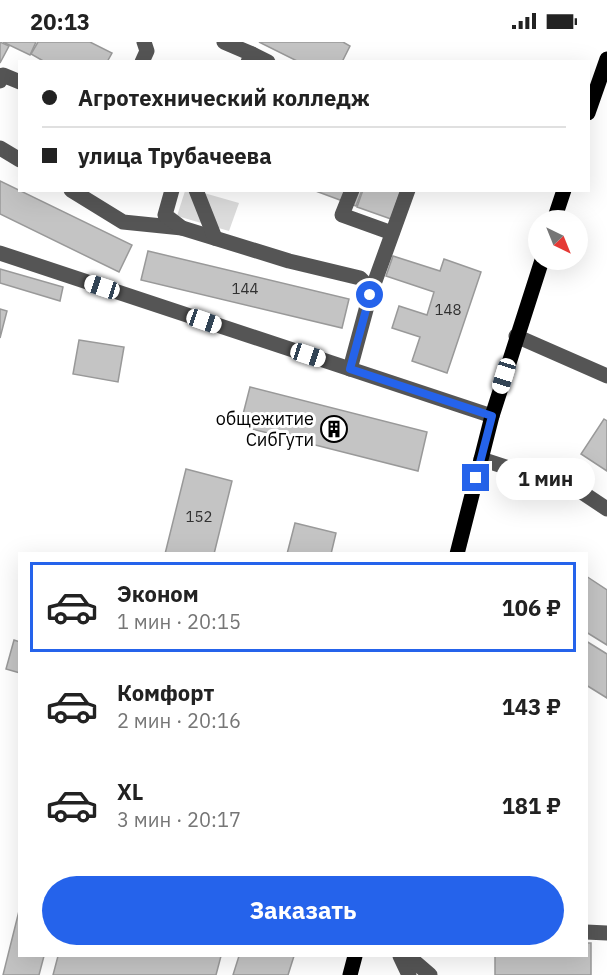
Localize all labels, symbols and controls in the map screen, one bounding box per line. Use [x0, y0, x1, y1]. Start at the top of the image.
text: 20:13 [30, 7, 90, 36]
text: Агротехнический колледж [78, 83, 370, 112]
text: улица Трубачеева [78, 141, 272, 170]
north arrow [528, 210, 588, 270]
map controls [528, 210, 588, 270]
car [82, 273, 122, 301]
house number: 144 [231, 279, 259, 298]
route start [356, 281, 383, 308]
house number: 148 [434, 300, 462, 319]
car [184, 307, 224, 335]
car [288, 341, 328, 369]
car [490, 356, 518, 396]
place label: общежитие СибГути [216, 407, 314, 451]
building icon: общежитие СибГути [319, 414, 349, 444]
callout: 1 мин [497, 457, 596, 499]
route end [462, 464, 489, 491]
text: 1 мин [518, 465, 573, 492]
house number: 152 [185, 507, 213, 526]
text: Эконом [117, 579, 199, 608]
icon: car [45, 580, 99, 634]
text: 106 ₽ [502, 593, 561, 622]
text: 1 мин · 20:15 [117, 608, 241, 635]
text: Комфорт [117, 678, 214, 707]
icon: car [45, 679, 99, 733]
text: 143 ₽ [502, 692, 561, 721]
text: 2 мин · 20:16 [117, 707, 241, 734]
text: XL [117, 777, 143, 806]
icon: car [45, 778, 99, 832]
text: 181 ₽ [502, 791, 561, 820]
text: 3 мин · 20:17 [117, 806, 241, 833]
button: Заказать [42, 876, 564, 945]

